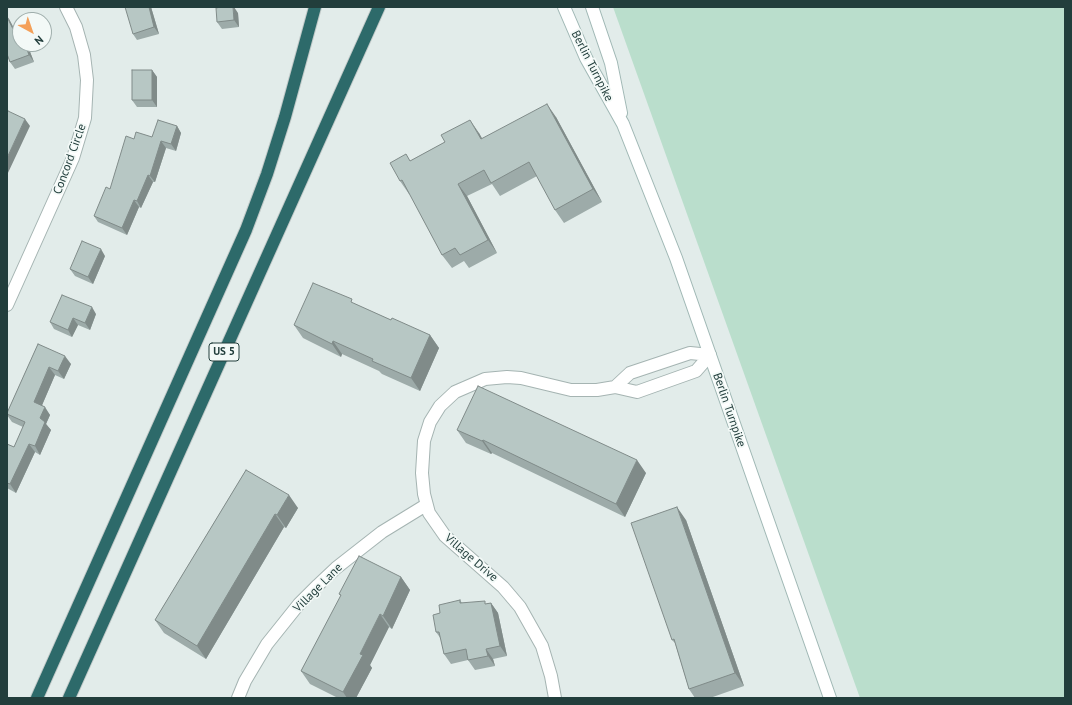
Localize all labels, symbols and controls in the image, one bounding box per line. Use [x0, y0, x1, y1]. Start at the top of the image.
north arrow [12, 12, 52, 52]
street label: Berlin Turnpike [568, 28, 616, 104]
text: N [32, 33, 46, 48]
street label: Concord Circle [51, 122, 89, 196]
road number: US 5 [209, 343, 239, 361]
street label: Berlin Turnpike [710, 371, 748, 449]
street label: Village Drive [442, 531, 500, 585]
street label: Village Lane [291, 561, 345, 615]

